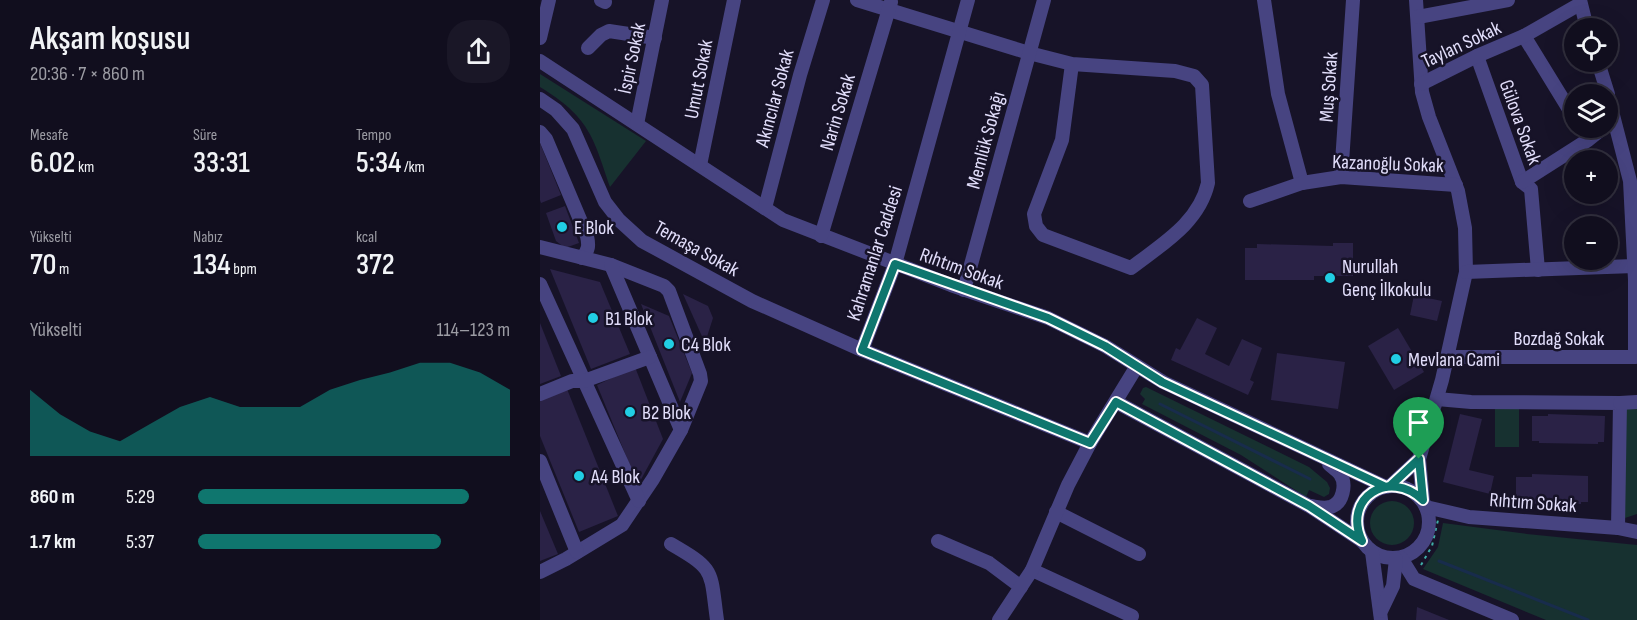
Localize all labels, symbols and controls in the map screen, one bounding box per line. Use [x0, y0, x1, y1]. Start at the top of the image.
street label: Taylan Sokak [1418, 16, 1505, 74]
map controls [1564, 18, 1618, 270]
button: locate [1564, 18, 1618, 72]
text: Akşam koşusu [30, 19, 190, 59]
button: share [447, 20, 510, 83]
street label: İspir Sokak [613, 20, 651, 96]
street label: Umut Sokak [680, 37, 718, 121]
street label: Akıncılar Sokak [750, 46, 800, 151]
street label: Muş Sokak [1315, 51, 1343, 123]
text: 20:36 · 7 × 860 m [30, 62, 145, 86]
street label: Narin Sokak [815, 71, 861, 154]
street label: Gülova Sokak [1494, 77, 1547, 168]
button: layers [1564, 84, 1618, 138]
street label: Memlük Sokağı [961, 89, 1010, 191]
text: Mesafe [30, 126, 68, 145]
text: Süre [193, 126, 217, 145]
text: Tempo [356, 126, 391, 145]
text: 6.02 [30, 145, 75, 181]
text: 33:31 [193, 145, 250, 181]
text: 5:34 [356, 145, 401, 181]
street label: Kazanoğlu Sokak [1332, 150, 1444, 178]
button: + [1564, 150, 1618, 204]
text: km [75, 158, 94, 177]
text: /km [401, 158, 425, 177]
street label: Kahramanlar Caddesi [842, 183, 908, 324]
place label: E Blok [574, 216, 614, 240]
street label: Temaşa Sokak [650, 216, 743, 282]
button: − [1564, 216, 1618, 270]
marker: E Blok [555, 220, 569, 234]
text: Yükselti [30, 228, 72, 247]
text: Nabız [193, 228, 223, 247]
text: kcal [356, 228, 377, 247]
street label: Rıhtım Sokak [917, 243, 1007, 295]
text: 70 [30, 247, 56, 283]
text: 134 [193, 247, 231, 283]
text: 372 [356, 247, 394, 283]
place label: Nurullah Genç İlkokulu [1342, 255, 1431, 302]
text: m [56, 260, 69, 279]
text: bpm [231, 260, 257, 279]
marker: Nurullah Genç İlkokulu [1323, 271, 1337, 285]
place label: B1 Blok [605, 307, 653, 331]
marker: B1 Blok [586, 311, 600, 325]
text: Yükselti [30, 318, 82, 342]
text: 114–123 m [437, 318, 510, 342]
street label: Bozdağ Sokak [1514, 327, 1605, 351]
place label: C4 Blok [681, 333, 731, 357]
marker: C4 Blok [662, 337, 676, 351]
place label: Mevlana Cami [1408, 348, 1500, 372]
marker: Mevlana Cami [1389, 352, 1403, 366]
pin [1393, 397, 1444, 459]
place label: B2 Blok [642, 401, 691, 425]
marker: B2 Blok [623, 405, 637, 419]
icon: arrive [1402, 406, 1435, 439]
place label: A4 Blok [590, 465, 640, 489]
marker: A4 Blok [572, 469, 586, 483]
text: 860 m [30, 485, 75, 509]
text: 5:29 [126, 485, 155, 509]
street label: Rıhtım Sokak [1489, 488, 1578, 518]
text: 1.7 km [30, 530, 76, 554]
text: 5:37 [126, 530, 154, 554]

